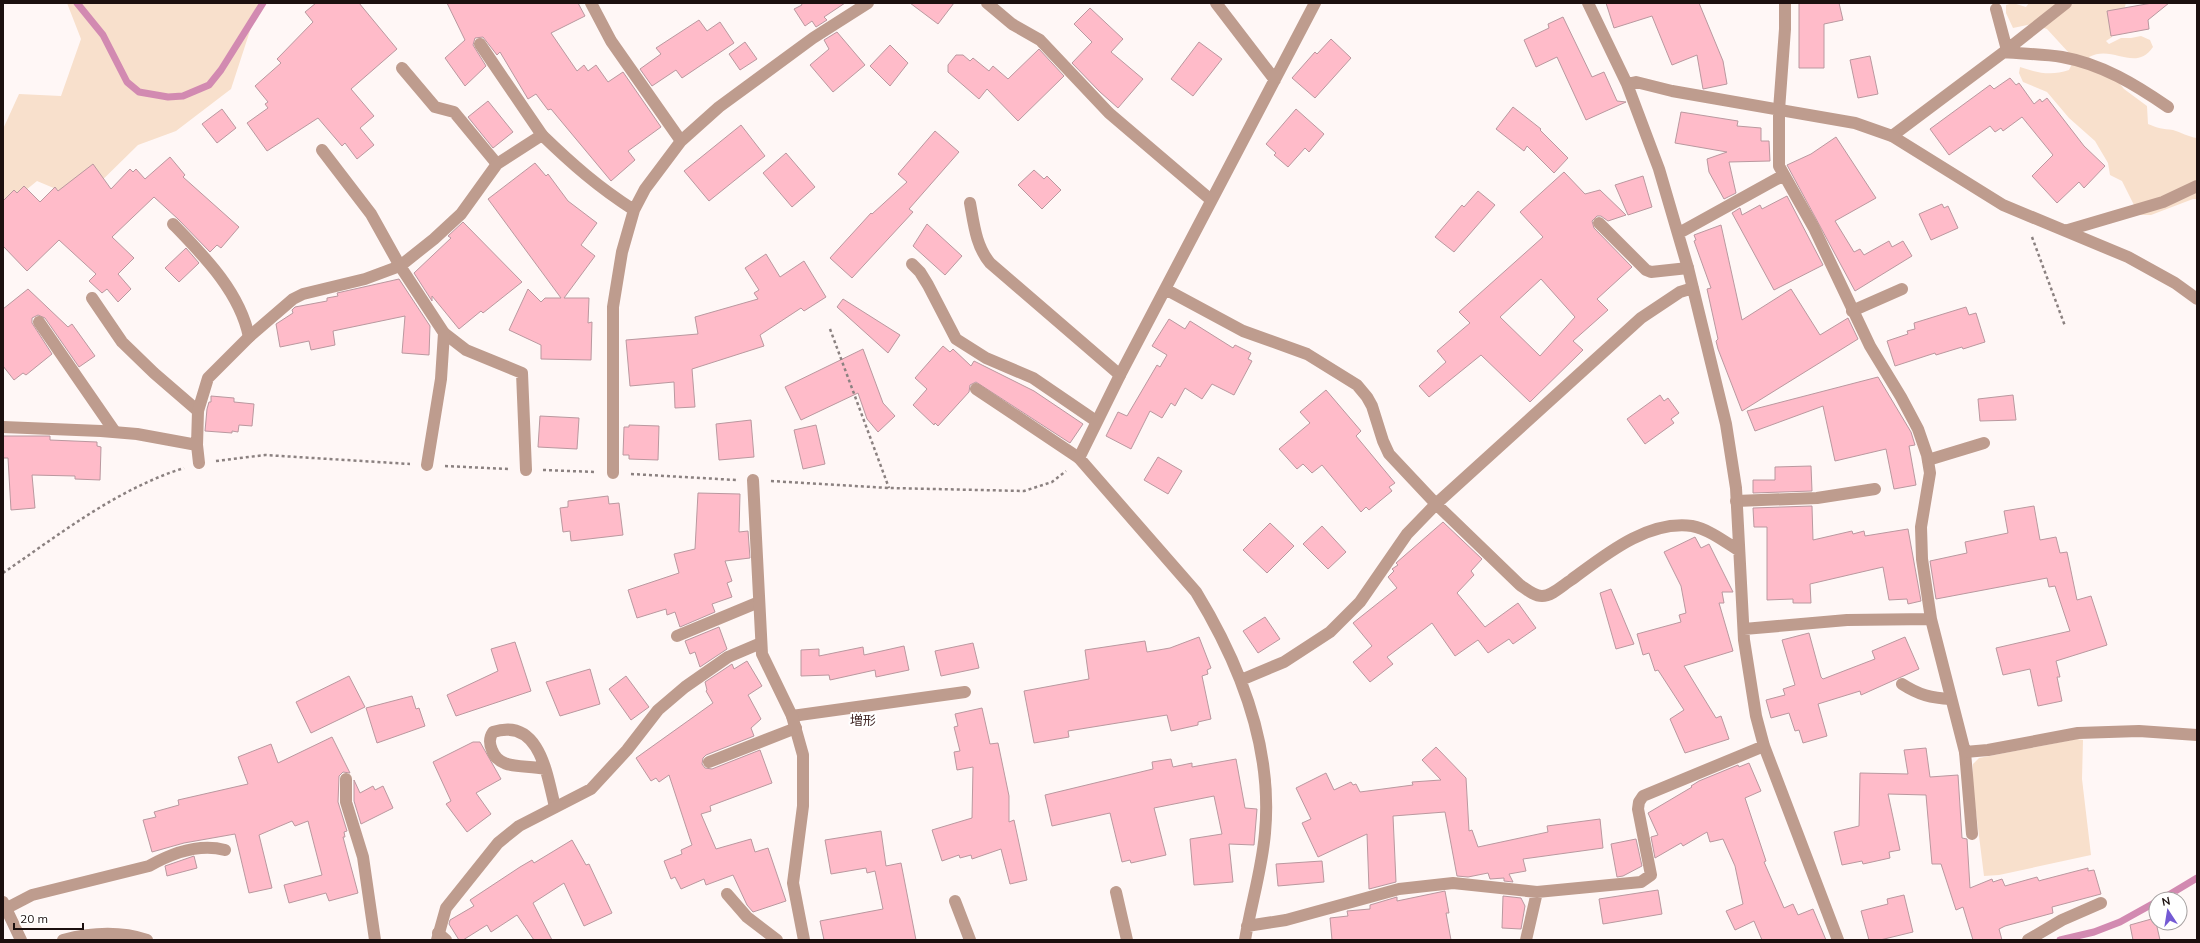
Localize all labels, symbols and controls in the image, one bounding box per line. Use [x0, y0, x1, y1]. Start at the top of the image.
district label: 増形 [850, 712, 876, 728]
north arrow [2148, 891, 2188, 931]
text: N [2160, 894, 2171, 909]
scale bar [14, 905, 83, 931]
text: 20 m [20, 911, 48, 926]

